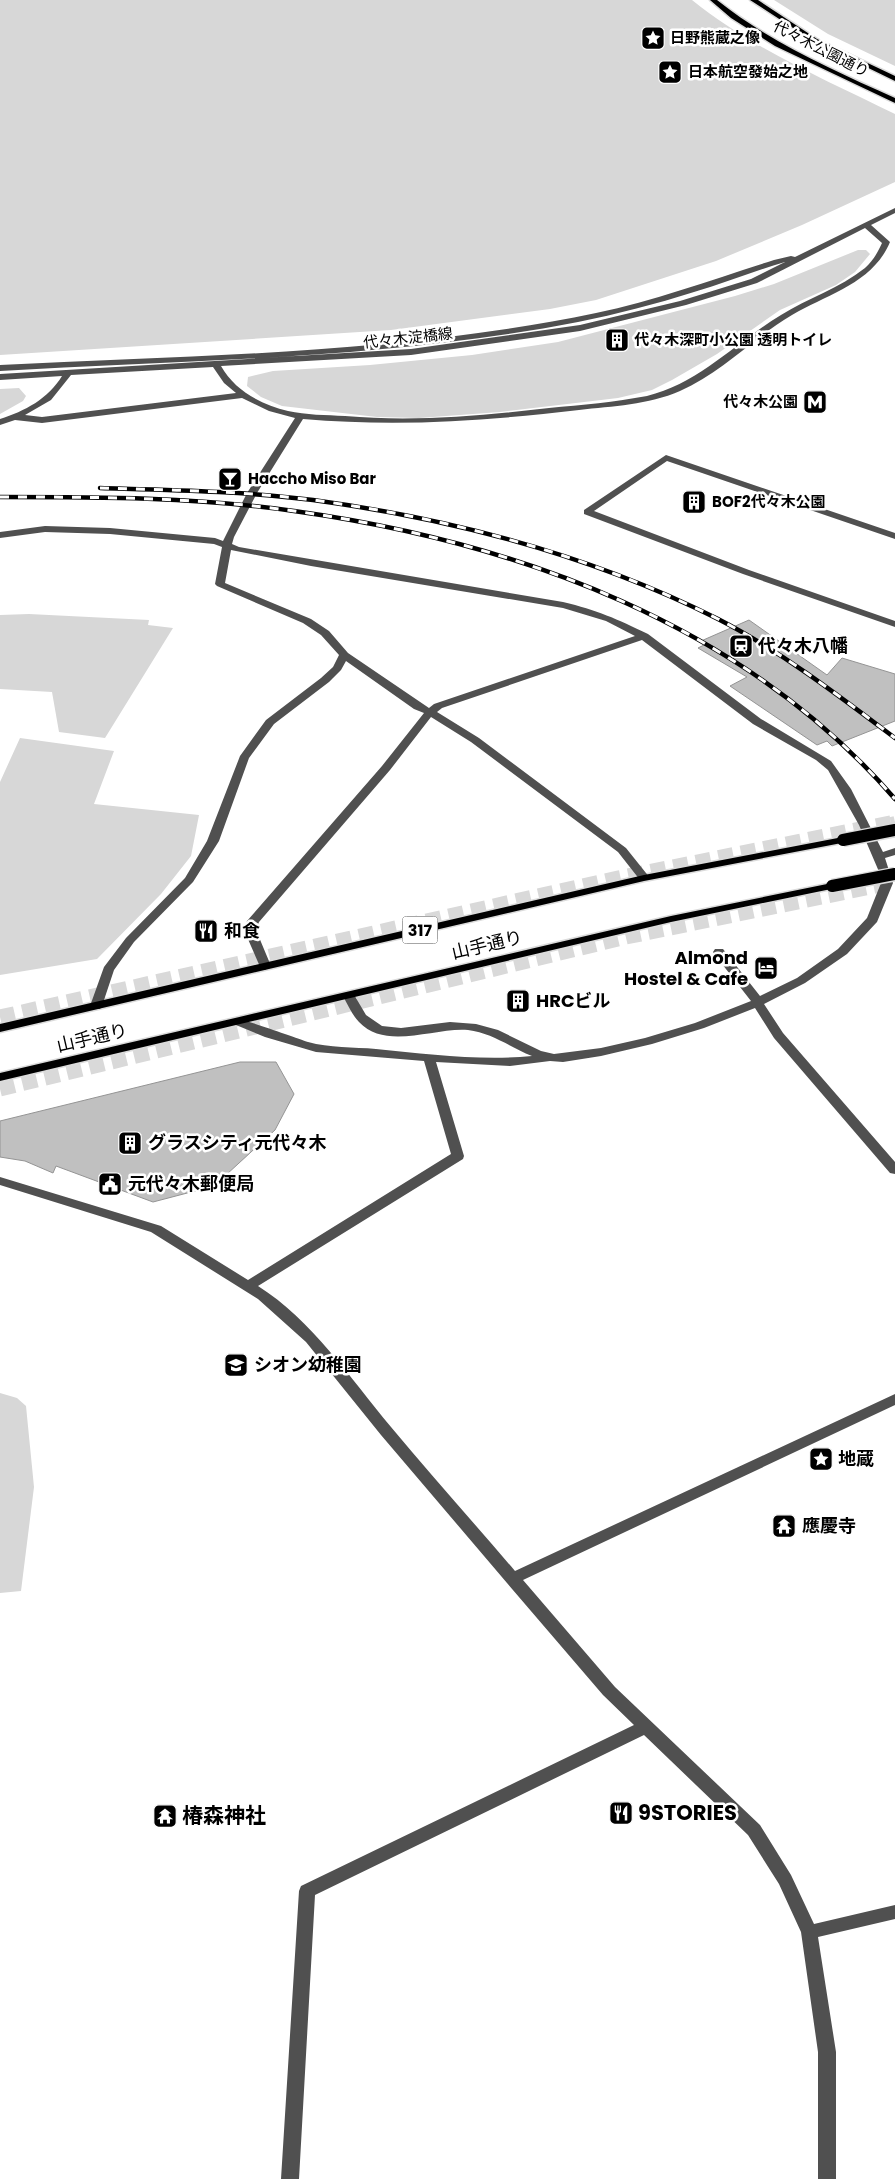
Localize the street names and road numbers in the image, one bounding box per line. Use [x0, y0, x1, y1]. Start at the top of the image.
street label: 代々木公園通り [770, 15, 873, 82]
street label: 代々木淀橋線 [362, 322, 454, 353]
road number: 317 [402, 916, 438, 944]
street label: 山手通り [449, 924, 525, 965]
street label: 山手通り [54, 1017, 130, 1058]

